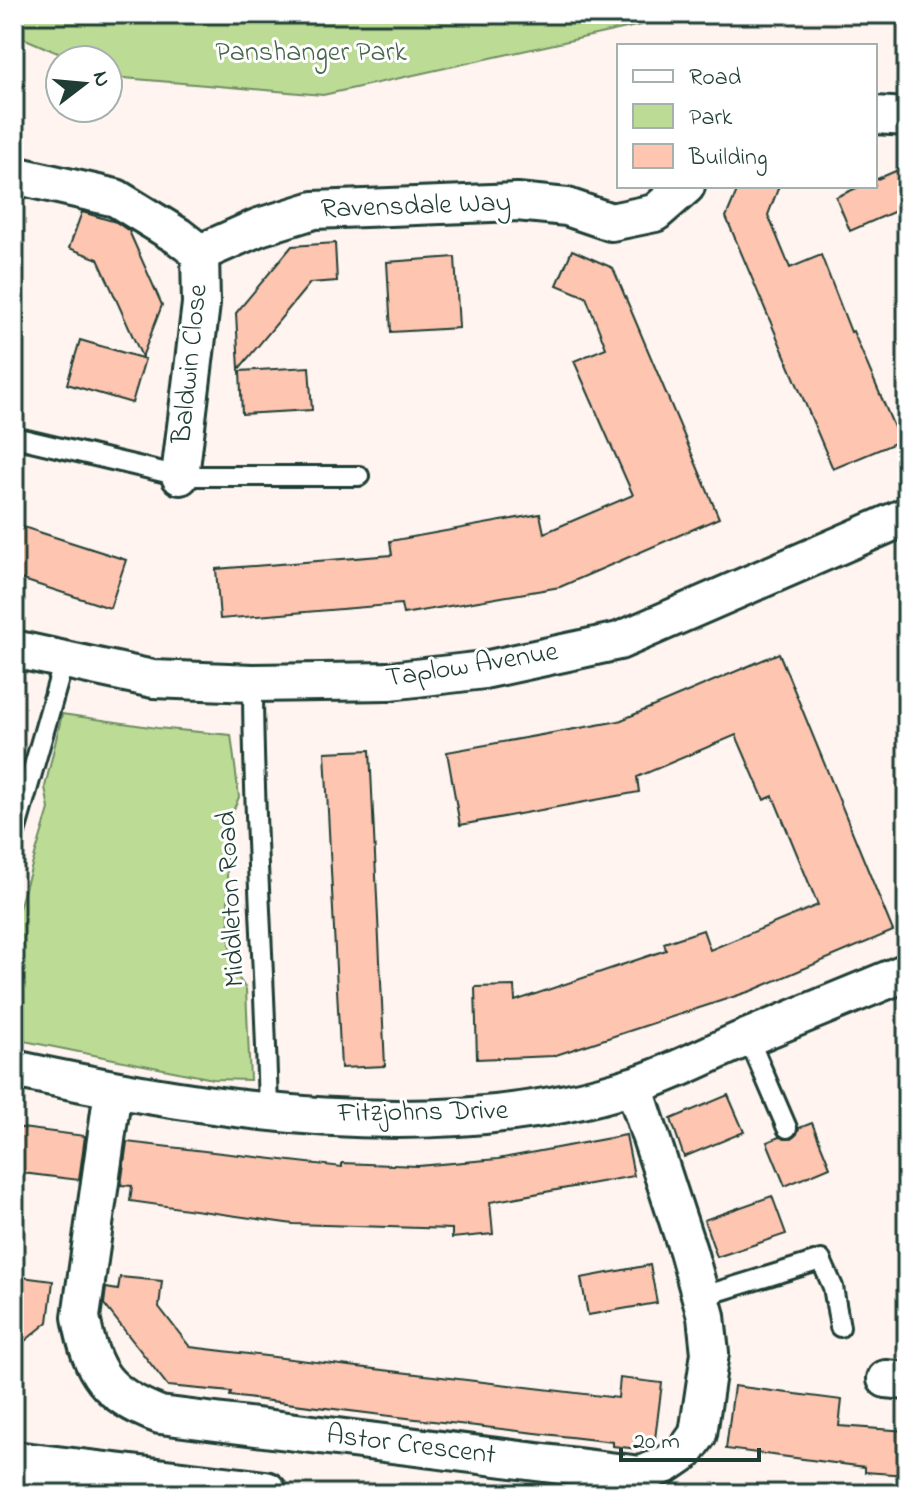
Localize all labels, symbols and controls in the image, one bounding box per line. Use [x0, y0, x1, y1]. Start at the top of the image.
park label: Panshanger Park [215, 33, 407, 74]
north arrow [44, 44, 124, 124]
legend [617, 44, 877, 188]
text: Road [689, 61, 742, 96]
text: N [83, 68, 118, 91]
text: Park [689, 101, 733, 136]
text: Building [688, 141, 768, 176]
street label: Ravensdale Way [320, 183, 512, 231]
street label: Baldwin Close [162, 282, 220, 447]
street label: Taplow Avenue [383, 632, 562, 700]
street label: Middleton Road [207, 810, 257, 988]
street label: Fitzjohns Drive [336, 1091, 509, 1135]
scale bar [621, 1412, 759, 1462]
street label: Astor Crescent [324, 1415, 498, 1477]
text: 20 m [633, 1425, 680, 1460]

